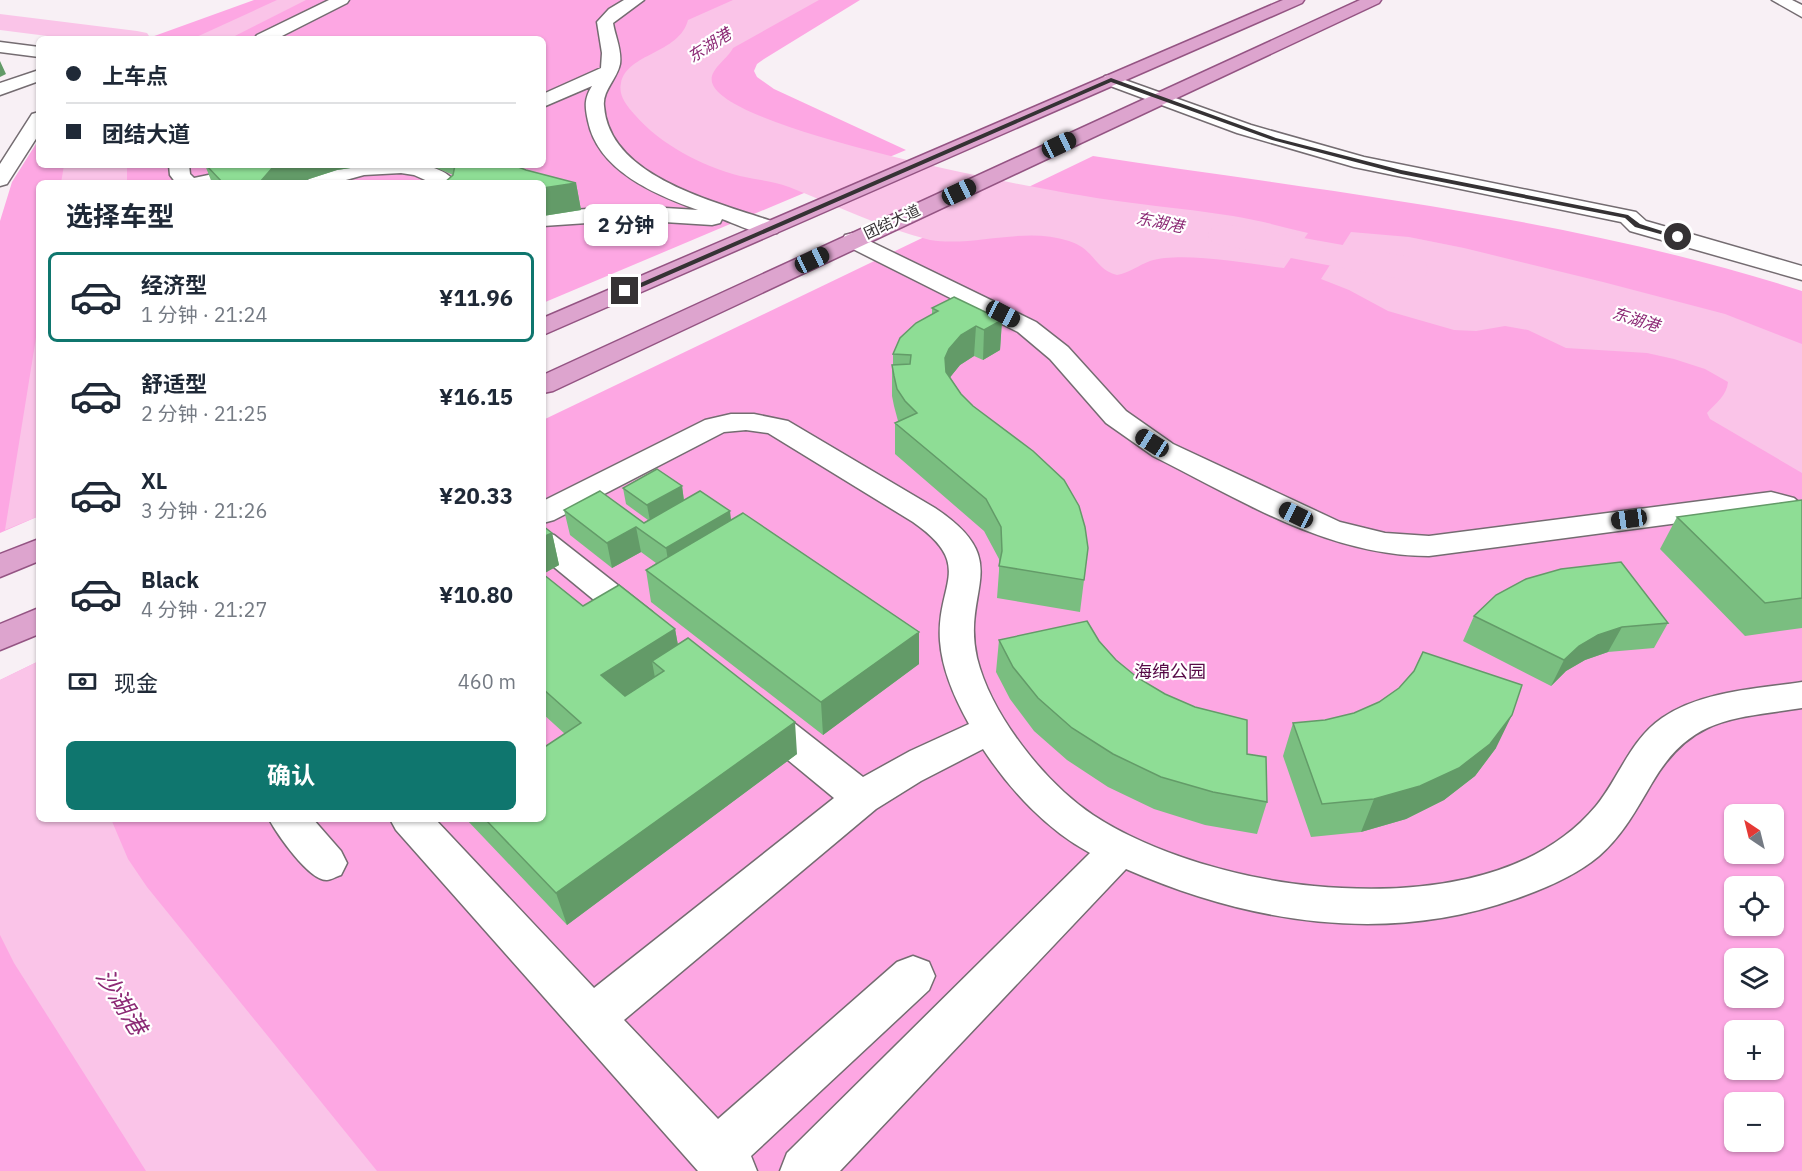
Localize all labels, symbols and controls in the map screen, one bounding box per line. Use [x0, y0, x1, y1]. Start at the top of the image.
water label: 东湖港 [683, 22, 736, 66]
text: 上车点 [102, 61, 168, 90]
text: 团结大道 [102, 119, 190, 148]
car [1039, 129, 1079, 161]
car [939, 176, 979, 208]
text: 选择车型 [66, 198, 174, 233]
street label: 团结大道 [861, 200, 923, 243]
callout: 2 分钟 [583, 204, 667, 246]
water label: 东湖港 [1135, 208, 1187, 237]
text: 2 分钟 [598, 211, 654, 238]
route start [1664, 223, 1691, 250]
car [792, 244, 832, 276]
icon: car [69, 270, 123, 324]
text: 经济型 [141, 270, 207, 299]
route end [611, 277, 638, 304]
text: ¥11.96 [439, 283, 513, 312]
car [983, 298, 1023, 330]
text: 1 分钟 · 21:24 [141, 301, 268, 328]
water label: 东湖港 [1610, 302, 1664, 336]
icon: car [69, 369, 123, 423]
text: 舒适型 [141, 369, 207, 398]
text: ¥16.15 [439, 382, 513, 411]
text: 2 分钟 · 21:25 [141, 400, 268, 427]
car [1132, 426, 1172, 460]
text: XL [141, 466, 167, 495]
icon: car [69, 468, 123, 522]
text: ¥20.33 [439, 481, 513, 510]
text: 3 分钟 · 21:26 [141, 497, 268, 524]
car [1276, 499, 1316, 531]
car [1610, 508, 1648, 530]
text: Black [141, 565, 199, 594]
icon: car [69, 567, 123, 621]
text: ¥10.80 [439, 580, 513, 609]
text: 4 分钟 · 21:27 [141, 596, 268, 623]
park label: 海绵公园 [1134, 660, 1206, 683]
icon: cash [66, 665, 99, 698]
text: 现金 [114, 668, 158, 697]
text: 460 m [458, 668, 516, 695]
button: 确认 [66, 741, 516, 810]
north arrow [1724, 804, 1784, 864]
map controls [1724, 804, 1784, 1152]
button: locate [1724, 876, 1784, 936]
button: layers [1724, 948, 1784, 1008]
water label: 沙湖港 [89, 962, 156, 1043]
button: + [1724, 1020, 1784, 1080]
button: − [1724, 1092, 1784, 1152]

